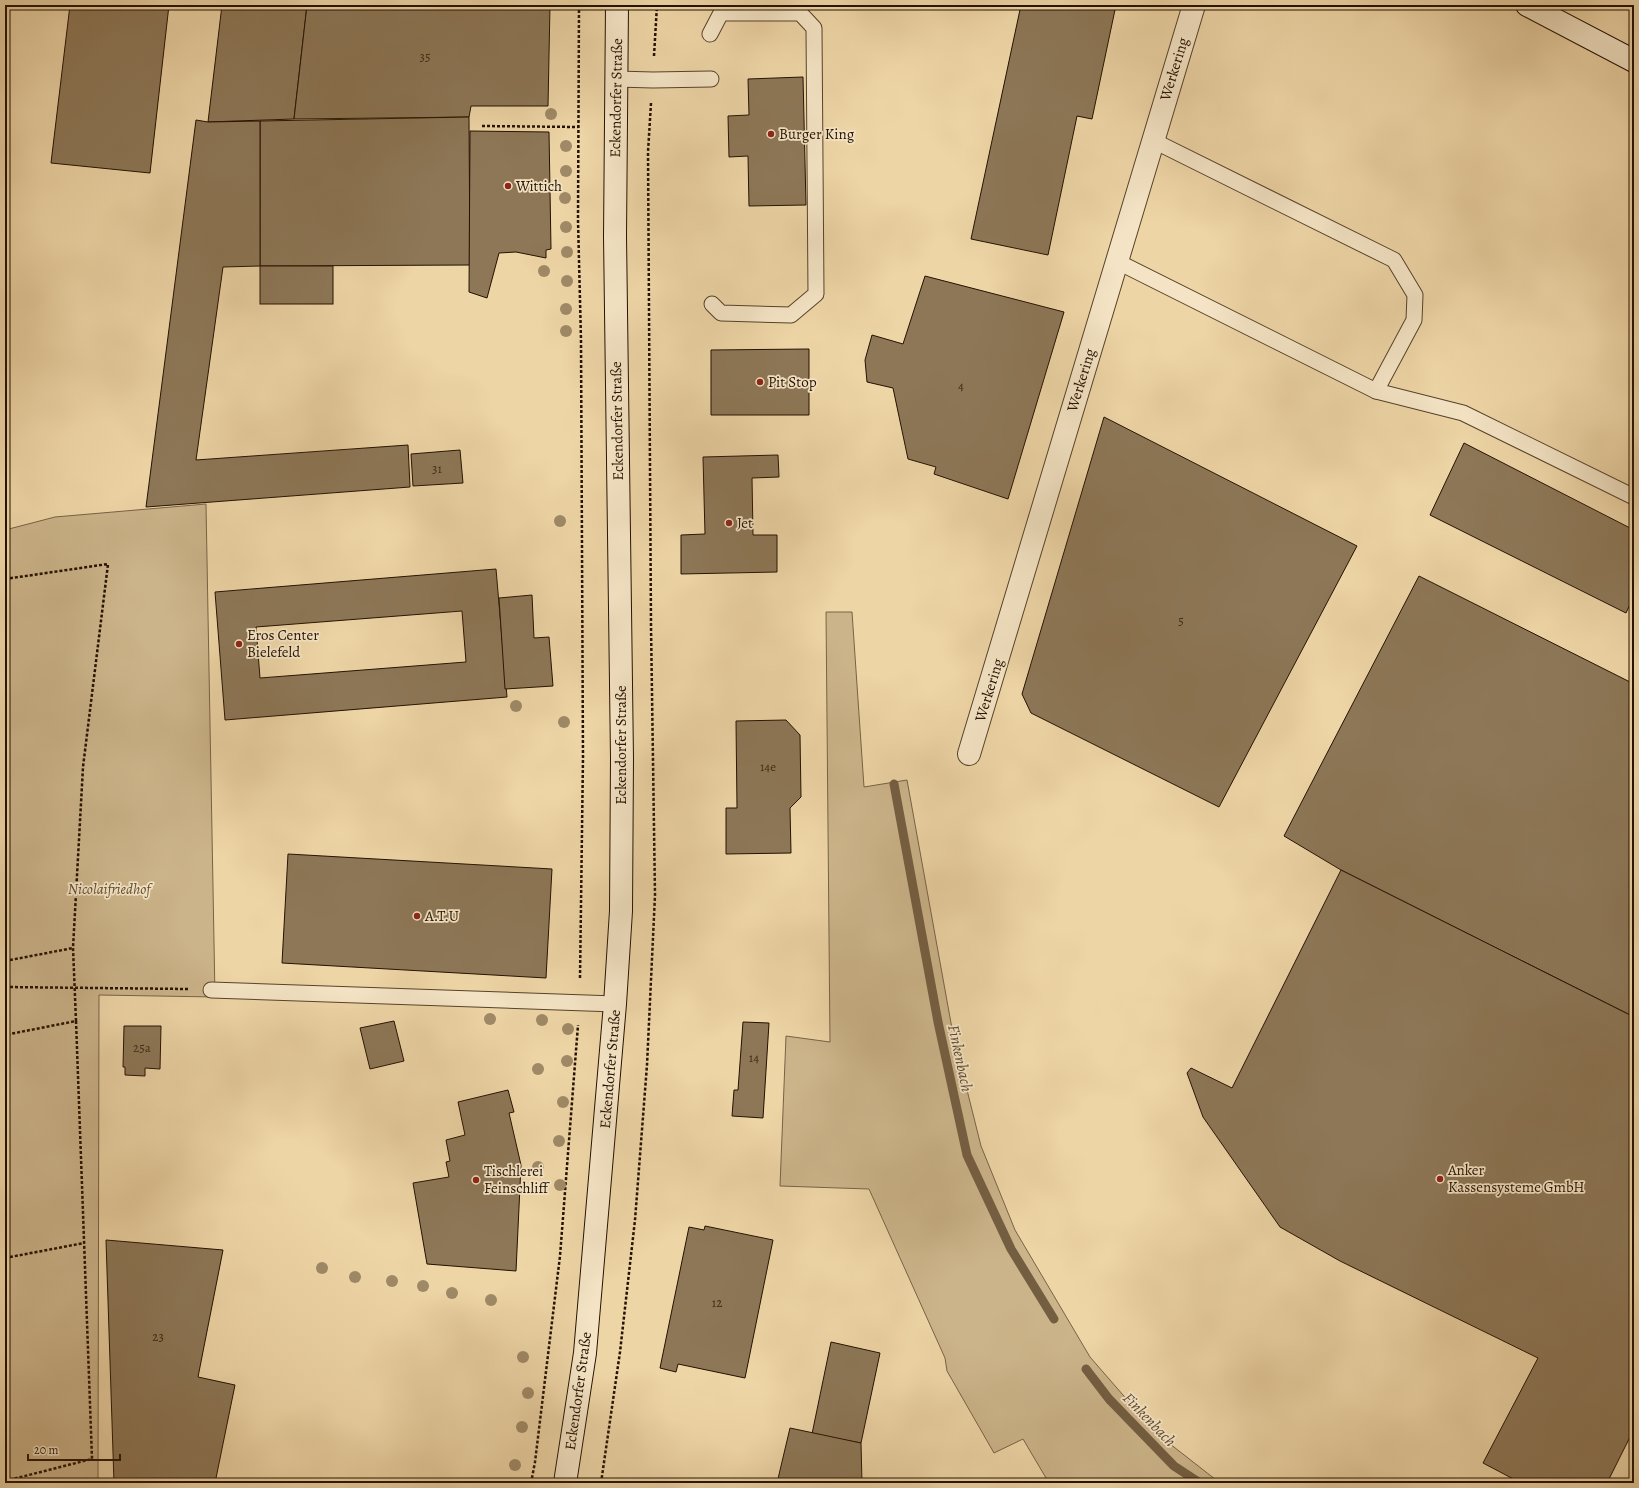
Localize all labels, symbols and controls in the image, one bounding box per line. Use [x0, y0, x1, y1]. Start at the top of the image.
street label: Werkering [1155, 35, 1193, 104]
street label: Eckendorfer Straße [605, 38, 627, 158]
house number: 35 [420, 48, 431, 65]
place label: Burger King [779, 124, 855, 144]
marker: Burger King [766, 129, 776, 139]
place label: Wittich [515, 176, 562, 196]
marker: Wittich [503, 181, 513, 191]
street label: Werkering [1062, 346, 1100, 415]
street label: Eckendorfer Straße [606, 361, 628, 481]
place label: Pit Stop [768, 372, 817, 392]
marker: Pit Stop [755, 377, 765, 387]
house number: 4 [958, 377, 964, 394]
house number: 31 [432, 460, 442, 477]
place label: Jet [737, 513, 753, 533]
marker: Jet [724, 518, 734, 528]
house number: 5 [1178, 612, 1184, 629]
place label: Eros Center Bielefeld [247, 625, 319, 662]
marker: Eros Center Bielefeld [234, 639, 244, 649]
street label: Werkering [970, 656, 1008, 725]
street label: Eckendorfer Straße [611, 685, 631, 805]
house number: 14e [760, 758, 776, 775]
park label: Nicolaifriedhof [68, 879, 153, 899]
place label: A.T.U [424, 906, 459, 926]
marker: A.T.U [412, 911, 422, 921]
street label: Eckendorfer Straße [595, 1008, 625, 1129]
water label: Finkenbach [942, 1023, 978, 1094]
house number: 25a [133, 1039, 151, 1056]
house number: 14 [749, 1049, 759, 1066]
place label: Anker Kassensysteme GmbH [1447, 1160, 1585, 1197]
place label: Tischlerei Feinschliff [484, 1161, 550, 1198]
marker: Anker Kassensysteme GmbH [1435, 1174, 1445, 1184]
marker: Tischlerei Feinschliff [471, 1175, 481, 1185]
house number: 12 [712, 1294, 722, 1311]
house number: 23 [152, 1328, 164, 1345]
street label: Eckendorfer Straße [560, 1330, 596, 1452]
water label: Finkenbach [1118, 1388, 1181, 1452]
scale bar [28, 1436, 120, 1462]
text: 20 m [34, 1442, 58, 1458]

